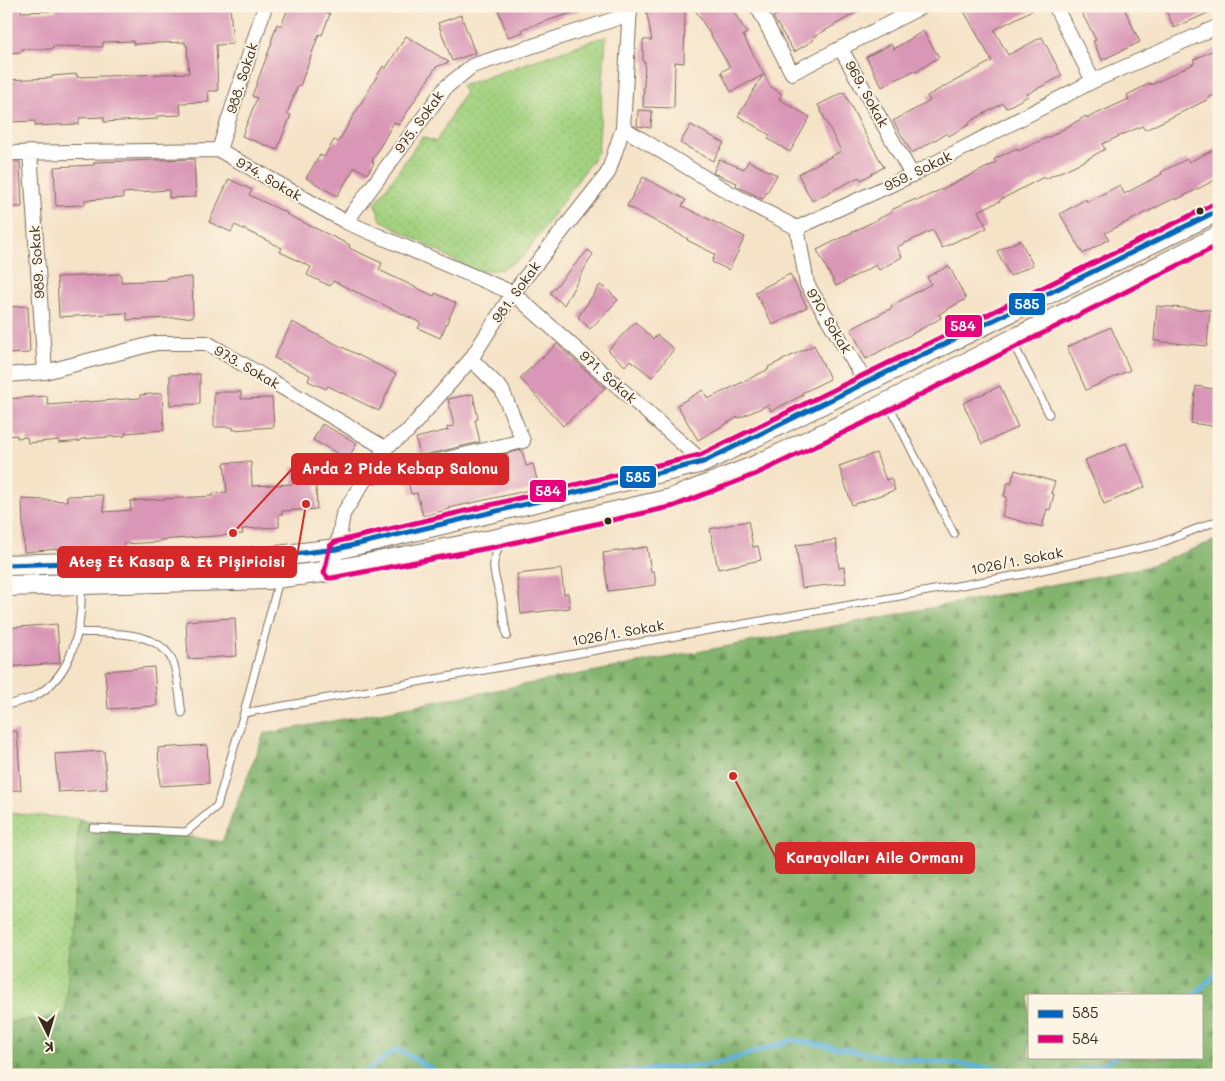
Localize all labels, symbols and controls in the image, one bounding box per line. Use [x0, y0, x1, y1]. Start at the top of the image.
street label: 988. Sokak [221, 40, 262, 116]
street label: 969. Sokak [841, 57, 894, 130]
street label: 975. Sokak [390, 87, 448, 157]
street label: 959. Sokak [881, 146, 955, 195]
street label: 974. Sokak [233, 152, 305, 205]
unlabelled marker [1195, 206, 1205, 216]
street label: 989. Sokak [24, 225, 49, 299]
street label: 981. Sokak [487, 257, 544, 326]
street label: 970. Sokak [802, 285, 856, 357]
line badge: 585 [1008, 292, 1046, 316]
text: 585 [1014, 294, 1040, 313]
line badge: 584 [944, 314, 983, 338]
text: 584 [950, 316, 976, 335]
street label: 973. Sokak [211, 340, 283, 393]
street label: 971. Sokak [576, 346, 641, 407]
callout: Arda 2 Pide Kebap Salonu [292, 454, 508, 484]
text: Arda 2 Pide Kebap Salonu [302, 458, 498, 478]
line badge: 585 [619, 465, 657, 489]
text: 585 [625, 467, 651, 486]
line badge: 584 [529, 479, 567, 503]
text: 584 [535, 481, 561, 500]
unlabelled marker [603, 516, 613, 526]
street label: 1026/1. Sokak [969, 542, 1064, 579]
callout: Ateş Et Kasap & Et Pişiricisi [58, 547, 296, 577]
text: Ateş Et Kasap & Et Pişiricisi [68, 551, 286, 572]
street label: 1026/1. Sokak [570, 615, 665, 650]
callout: Karayolları Aile Ormanı [776, 843, 974, 873]
text: Karayolları Aile Ormanı [786, 847, 964, 867]
legend [1028, 994, 1202, 1058]
text: 585 [1072, 1002, 1099, 1022]
north arrow [22, 1008, 72, 1058]
text: 584 [1072, 1028, 1099, 1048]
text: K [44, 1038, 55, 1057]

